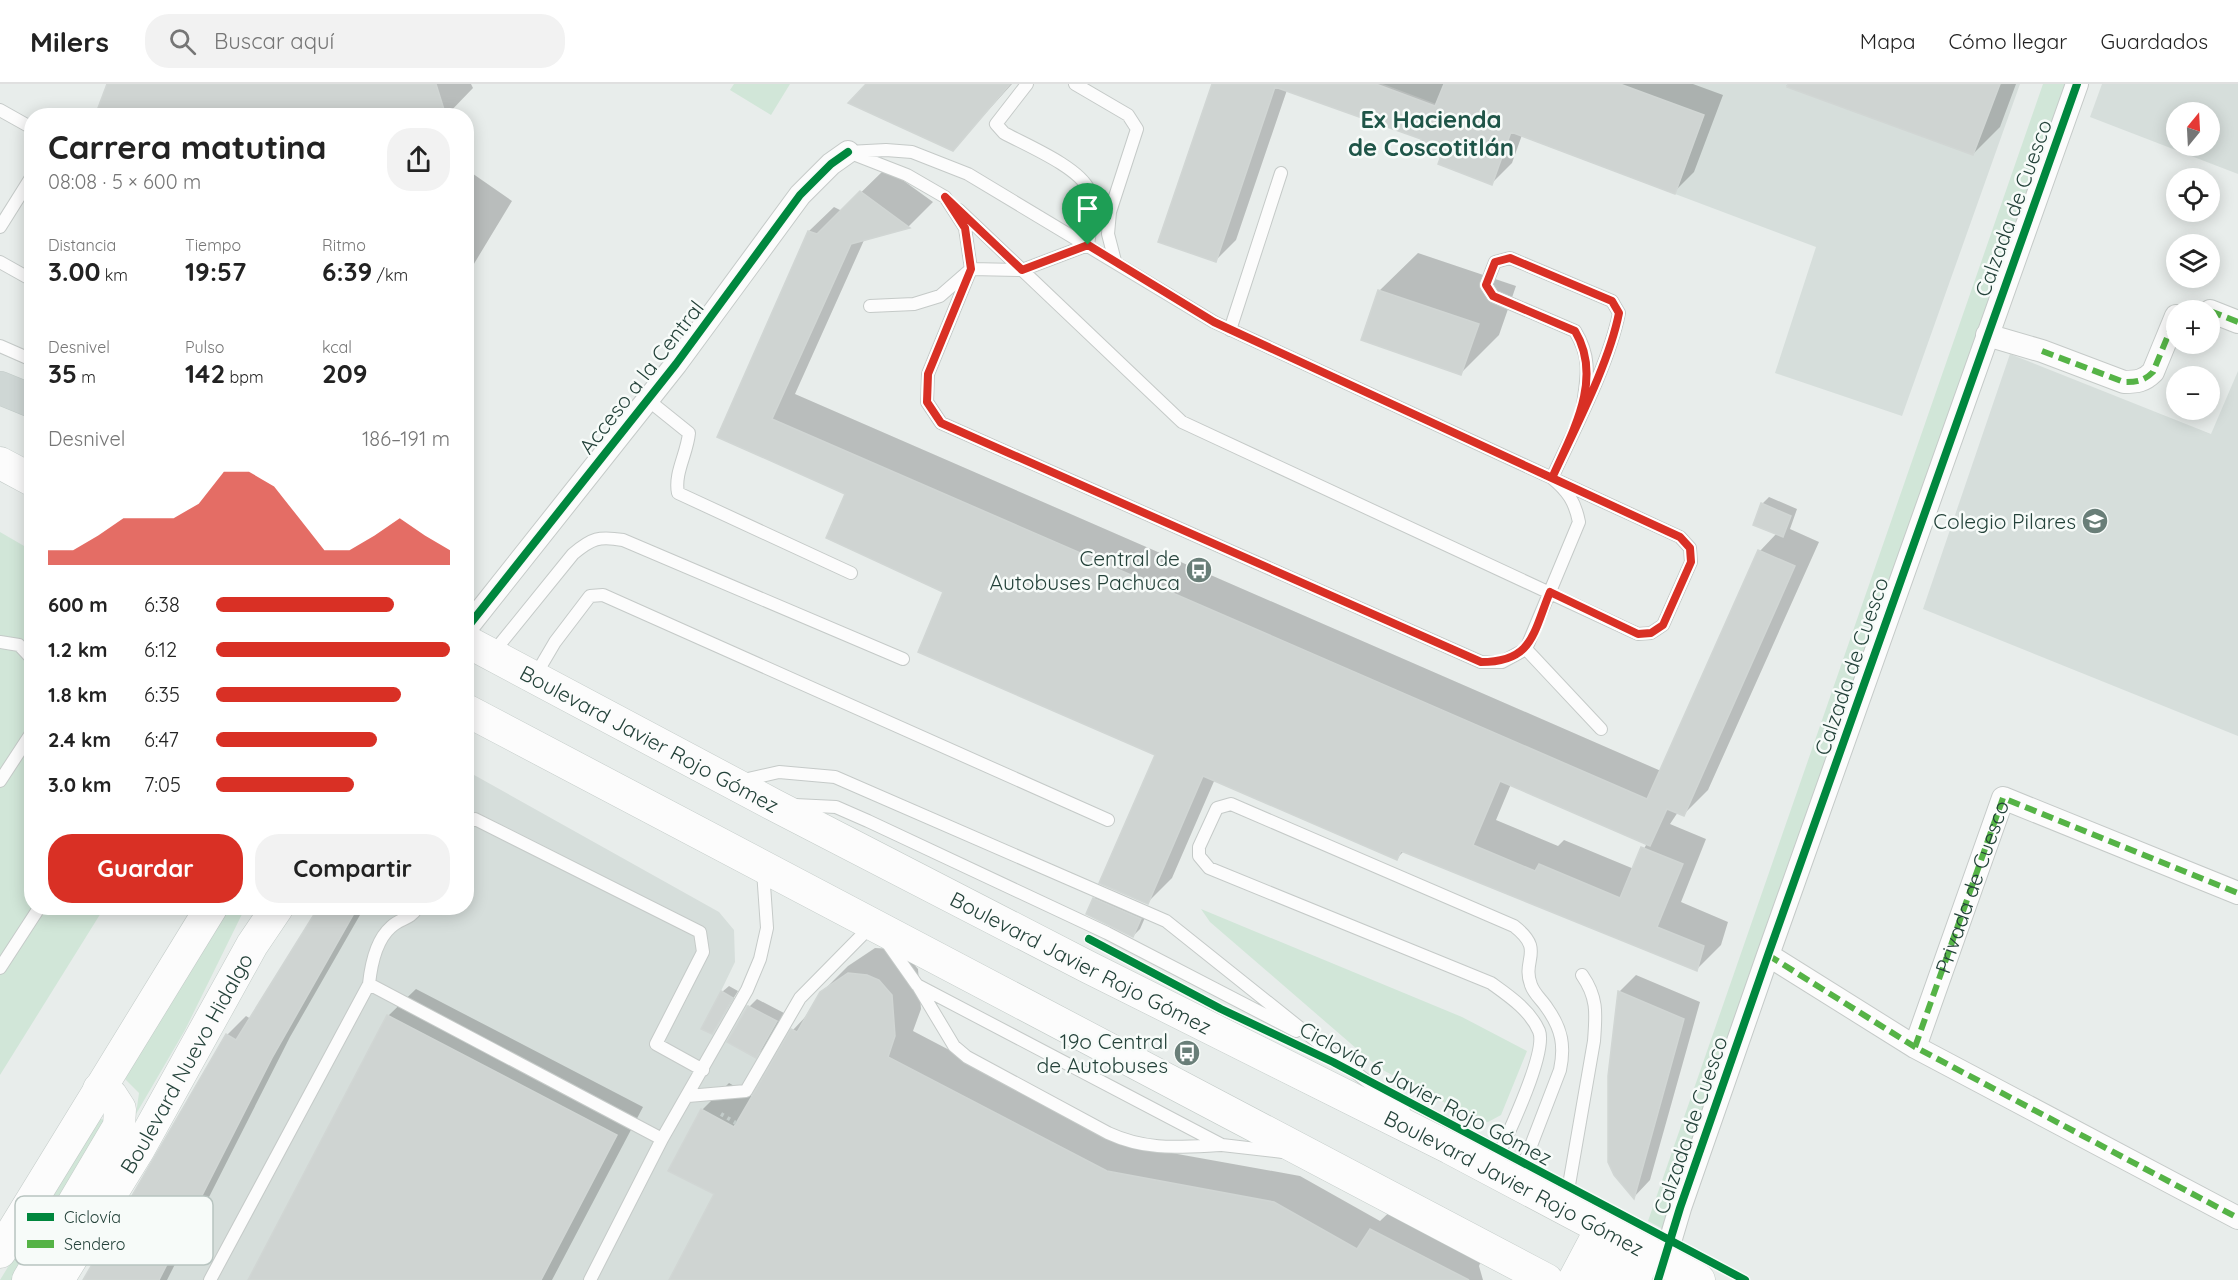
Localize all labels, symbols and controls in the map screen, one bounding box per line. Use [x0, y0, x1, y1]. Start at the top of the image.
search box [145, 14, 565, 68]
text: Milers [30, 24, 109, 59]
icon: search [166, 25, 199, 58]
text: Buscar aquí [214, 27, 334, 55]
text: Mapa [1860, 28, 1915, 54]
text: Cómo llegar [1948, 28, 2067, 54]
text: Guardados [2100, 28, 2208, 54]
north arrow [2166, 102, 2220, 156]
map controls [2166, 102, 2220, 420]
district label: Ex Hacienda de Coscotitlán [1348, 104, 1514, 162]
street label: Calzada de Cuesco [1969, 116, 2057, 300]
text: Carrera matutina [48, 126, 326, 167]
button: share [387, 128, 450, 191]
button: locate [2166, 168, 2220, 222]
text: 08:08 · 5 × 600 m [48, 169, 201, 194]
pin [1062, 183, 1113, 245]
icon: arrive [1071, 192, 1104, 225]
button: layers [2166, 234, 2220, 288]
text: Distancia [48, 235, 116, 255]
text: Tiempo [185, 235, 241, 255]
text: Ritmo [322, 235, 366, 255]
text: 3.00 [48, 255, 100, 288]
text: 19:57 [185, 255, 246, 288]
text: 6:39 [322, 255, 372, 288]
text: km [100, 265, 128, 285]
text: /km [372, 265, 408, 285]
street label: Acceso a la Central [573, 295, 709, 459]
button: + [2166, 300, 2220, 354]
text: Desnivel [48, 337, 110, 357]
text: Pulso [185, 337, 224, 357]
text: kcal [322, 337, 352, 357]
text: 35 [48, 357, 77, 390]
text: 142 [185, 357, 225, 390]
text: 209 [322, 357, 368, 390]
button: − [2166, 366, 2220, 420]
text: m [77, 367, 96, 387]
text: bpm [225, 367, 264, 387]
text: Desnivel [48, 426, 125, 451]
text: 186–191 m [362, 426, 450, 451]
school or university icon: Colegio Pilares [2080, 506, 2110, 536]
place label: Colegio Pilares [1933, 508, 2076, 534]
place label: Central de Autobuses Pachuca [990, 545, 1180, 595]
bus stop icon: Central de Autobuses Pachuca [1184, 555, 1214, 585]
street label: Calzada de Cuesco [1808, 574, 1894, 758]
text: 600 m [48, 592, 108, 617]
text: 6:38 [144, 592, 180, 617]
text: 1.2 km [48, 637, 108, 662]
text: 6:12 [144, 637, 177, 662]
street label: Boulevard Javier Rojo Gómez [516, 659, 783, 818]
text: 1.8 km [48, 682, 107, 707]
text: 6:35 [144, 682, 180, 707]
text: 2.4 km [48, 727, 111, 752]
text: 6:47 [144, 727, 179, 752]
text: 3.0 km [48, 772, 111, 797]
text: 7:05 [144, 772, 181, 797]
street label: Privada de Cuesco [1929, 797, 2014, 977]
button: Guardar [48, 834, 243, 903]
button: Compartir [255, 834, 450, 903]
street label: Boulevard Javier Rojo Gómez [946, 885, 1216, 1040]
street label: Boulevard Nuevo Hidalgo [114, 948, 258, 1178]
street label: Ciclovía 6 Javier Rojo Gómez [1295, 1015, 1557, 1171]
place label: 19o Central de Autobuses [1036, 1028, 1168, 1078]
street label: Calzada de Cuesco [1647, 1033, 1733, 1217]
bus stop icon: 19o Central de Autobuses [1172, 1038, 1202, 1068]
street label: Boulevard Javier Rojo Gómez [1380, 1104, 1649, 1261]
legend [15, 1196, 213, 1265]
text: Ciclovía [64, 1207, 121, 1227]
text: Sendero [64, 1234, 126, 1254]

